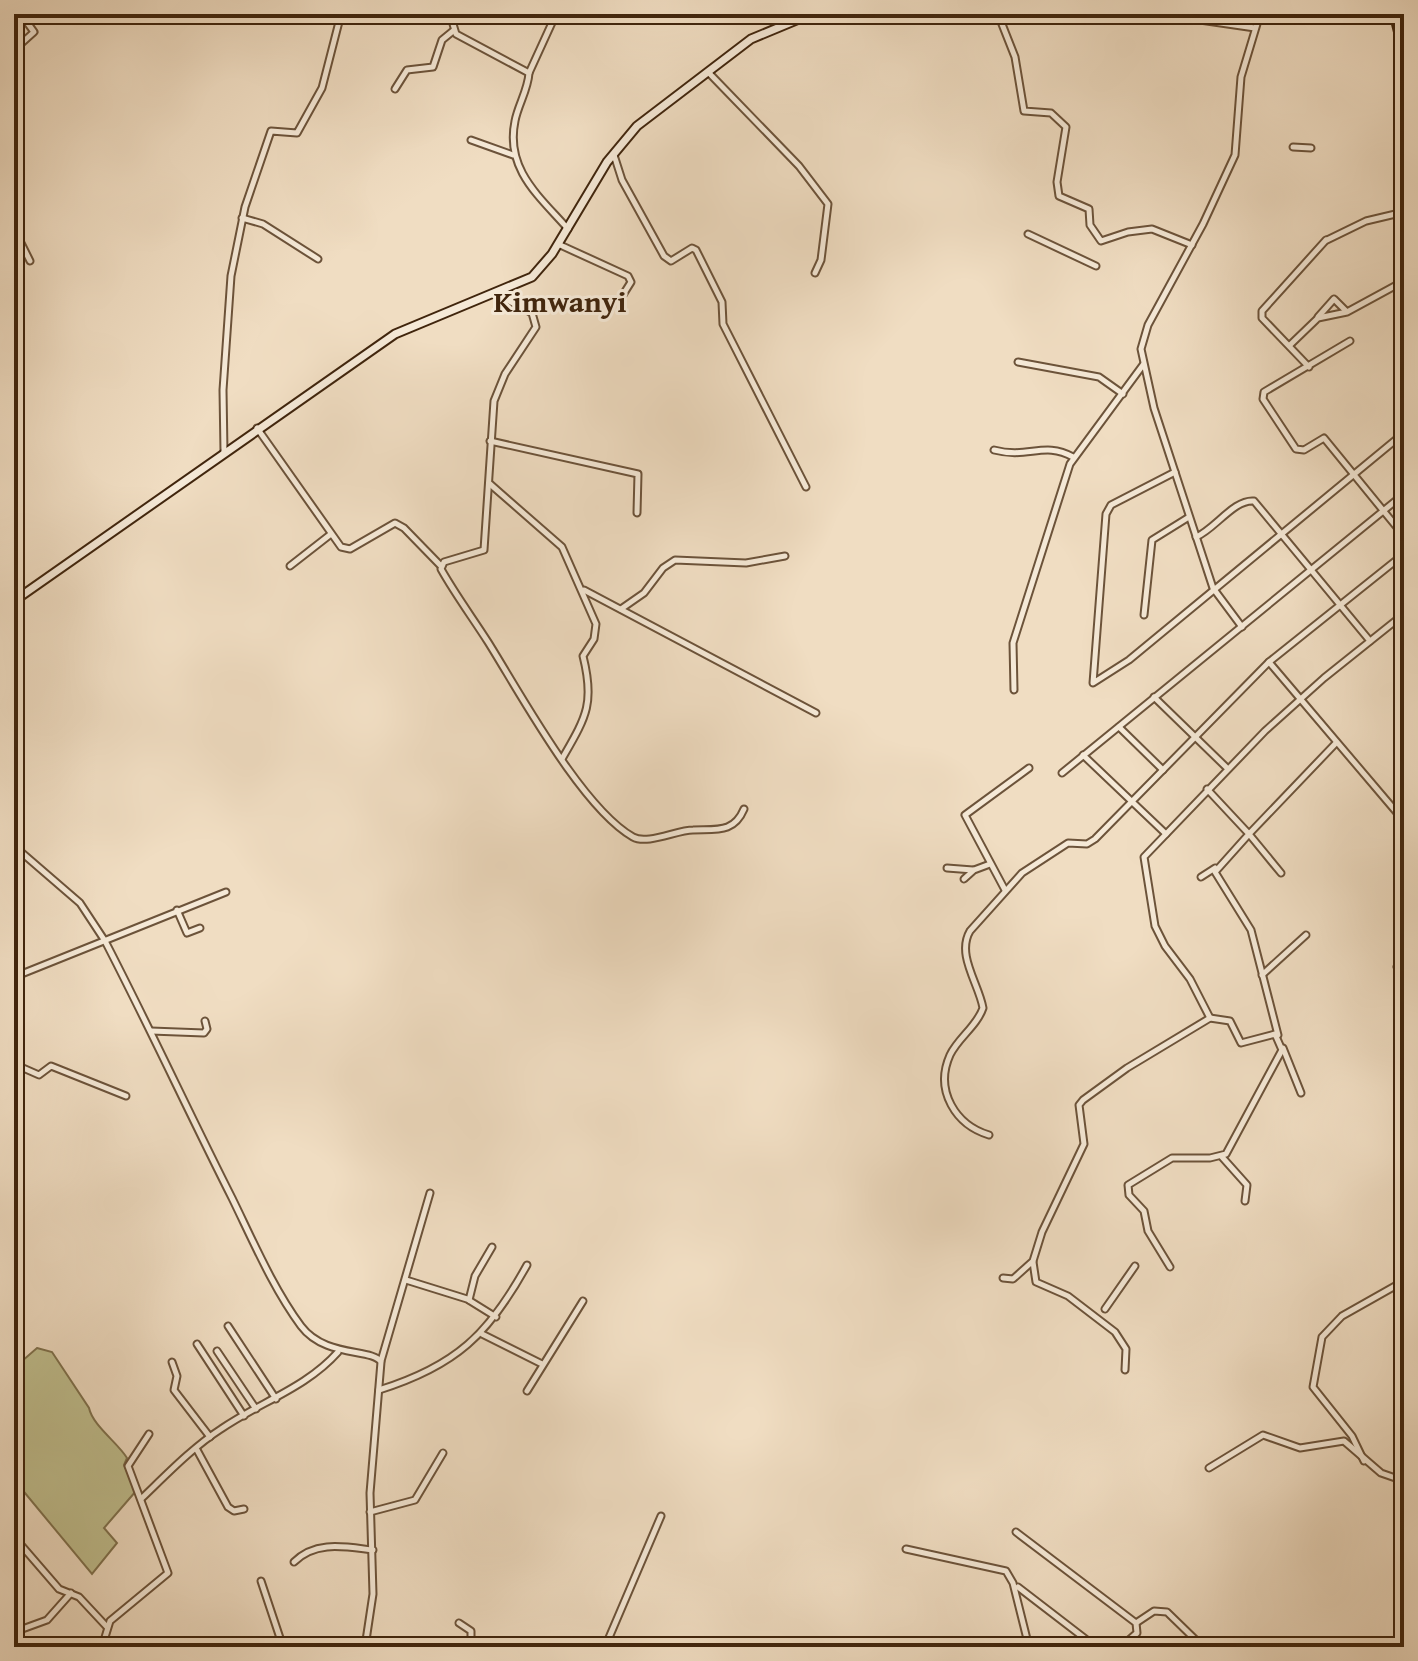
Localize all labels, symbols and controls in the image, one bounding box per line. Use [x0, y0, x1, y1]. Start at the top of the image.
district label: Kimwanyi [494, 279, 626, 323]

